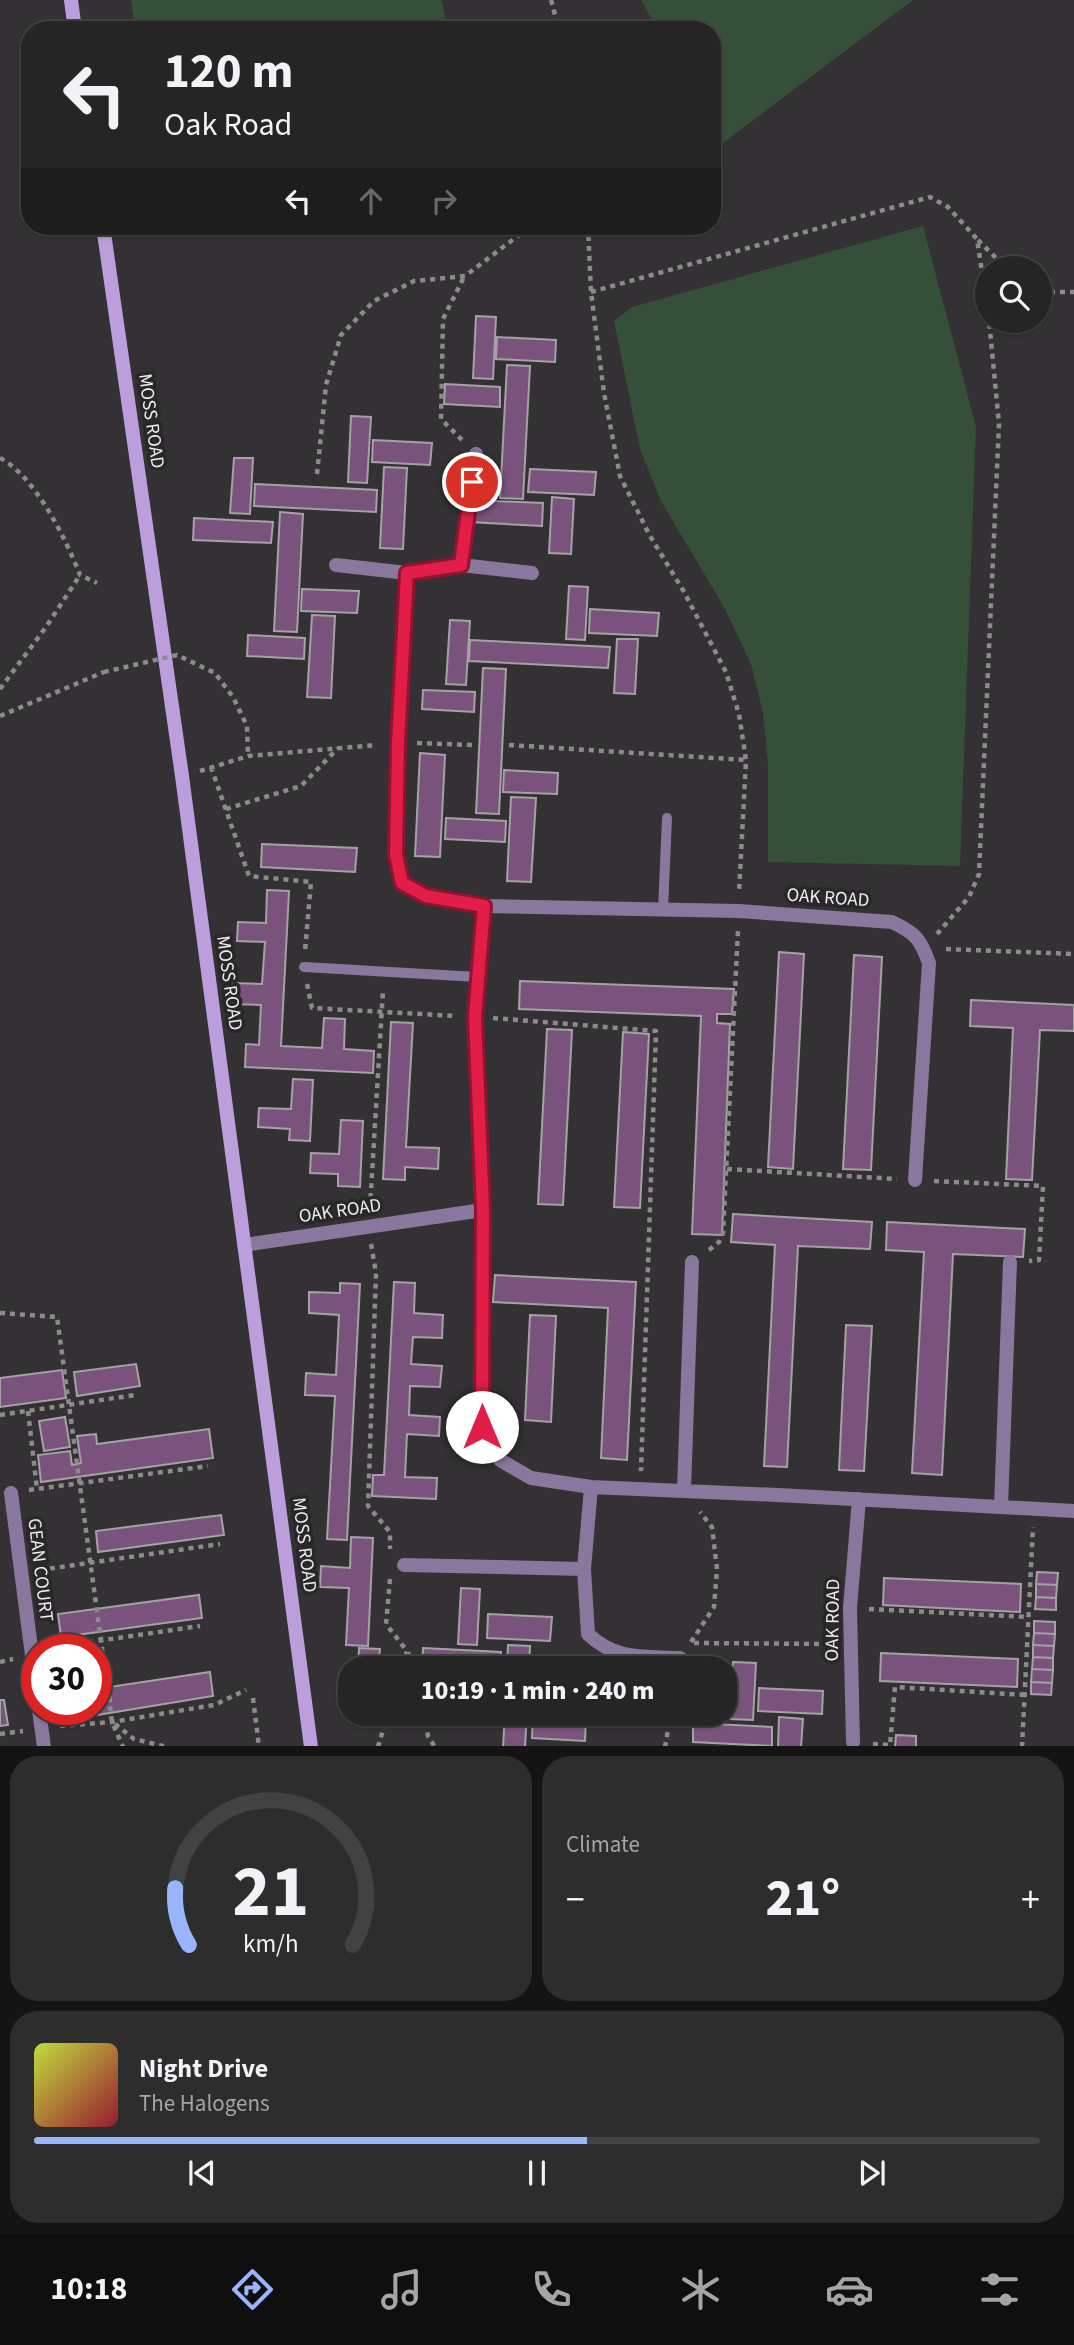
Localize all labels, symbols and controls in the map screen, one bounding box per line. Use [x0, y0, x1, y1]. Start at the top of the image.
text: 120 m [164, 37, 293, 107]
icon: left [49, 49, 140, 140]
text: Oak Road [164, 102, 292, 148]
icon: left [279, 182, 317, 220]
icon: ahead [352, 182, 390, 220]
icon: right [425, 182, 463, 220]
map controls [975, 256, 1052, 333]
button: search [975, 256, 1052, 333]
street label: MOSS ROAD [131, 372, 171, 470]
pin [442, 452, 502, 512]
icon: arrive [453, 463, 491, 501]
street label: OAK ROAD [786, 882, 870, 914]
street label: MOSS ROAD [209, 934, 249, 1032]
street label: OAK ROAD [297, 1192, 383, 1230]
position arrow [445, 1390, 519, 1464]
street label: MOSS ROAD [285, 1496, 323, 1594]
street label: GEAN COURT [20, 1517, 60, 1623]
street label: OAK ROAD [819, 1578, 847, 1662]
speed limit sign: 30 [21, 1634, 112, 1725]
text: 10:19 · 1 min · 240 m [421, 1672, 654, 1709]
text: Climate [566, 1828, 640, 1861]
text: 21 [233, 1840, 309, 1944]
text: 21° [766, 1862, 840, 1936]
text: − [566, 1873, 585, 1927]
text: + [1021, 1873, 1040, 1927]
text: km/h [243, 1925, 299, 1961]
text: Night Drive [139, 2050, 268, 2087]
text: The Halogens [139, 2087, 270, 2120]
icon: previous [183, 2154, 221, 2192]
icon: pause [518, 2154, 556, 2192]
icon: next [853, 2154, 891, 2192]
icon: directions [228, 2265, 277, 2314]
icon: music [377, 2265, 426, 2314]
icon: phone [527, 2265, 576, 2314]
icon: climate [676, 2265, 725, 2314]
icon: car [825, 2265, 874, 2314]
icon: filters [975, 2265, 1024, 2314]
text: 10:18 [50, 2266, 127, 2312]

